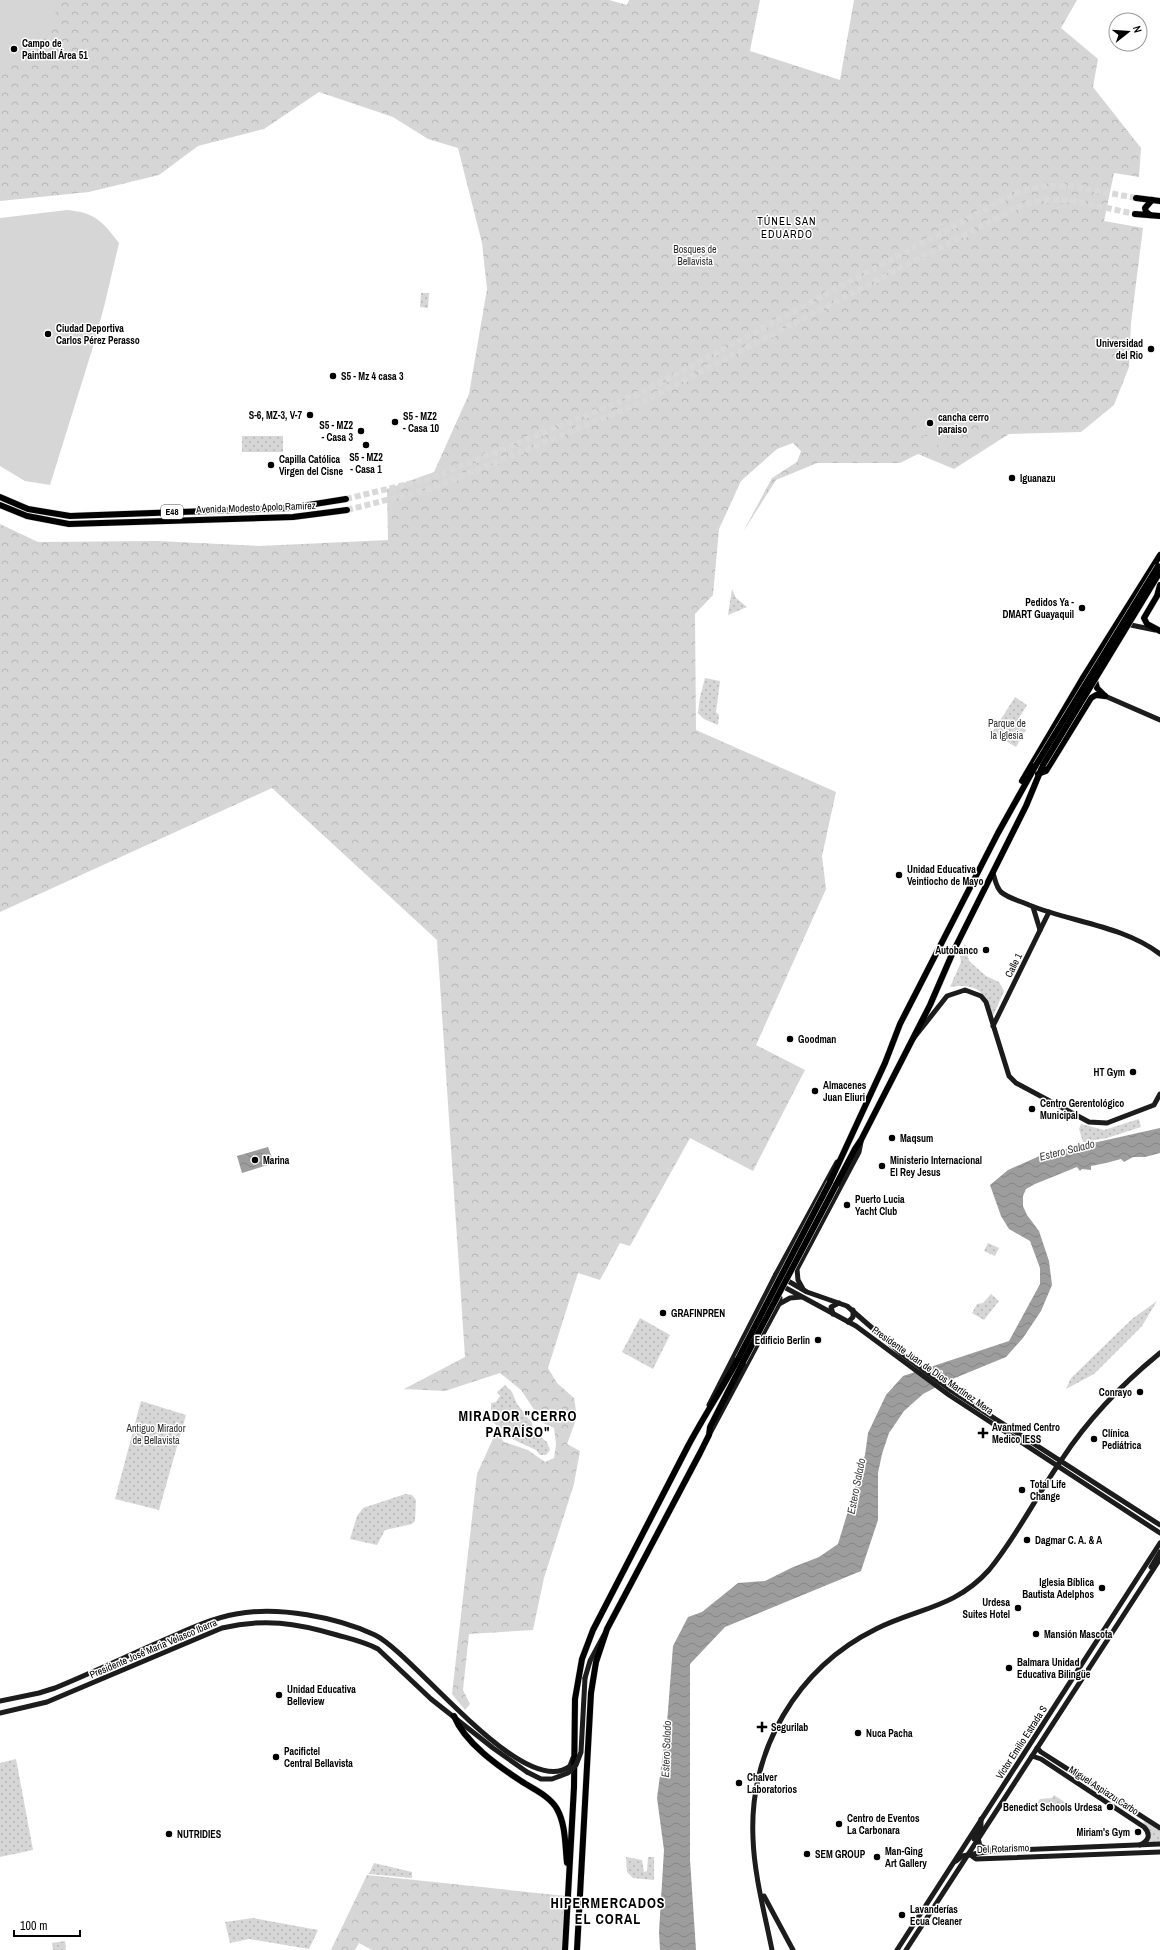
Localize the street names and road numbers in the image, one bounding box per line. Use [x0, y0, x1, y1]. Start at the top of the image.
street label: Avenida Modesto Apolo Ramirez [195, 499, 316, 516]
road number: E48 [161, 505, 183, 519]
street label: Calle 1 [1002, 951, 1025, 980]
street label: Presidente Juan de Dios Martínez Mera [869, 1323, 996, 1418]
street label: Presidente José Maria Velasco Ibarra [88, 1616, 219, 1681]
street label: Víctor Emilio Estrada S [993, 1703, 1050, 1781]
street label: Miguel Aspiazu Carbo [1066, 1763, 1141, 1818]
street label: Del Rotarismo [977, 1841, 1030, 1856]

